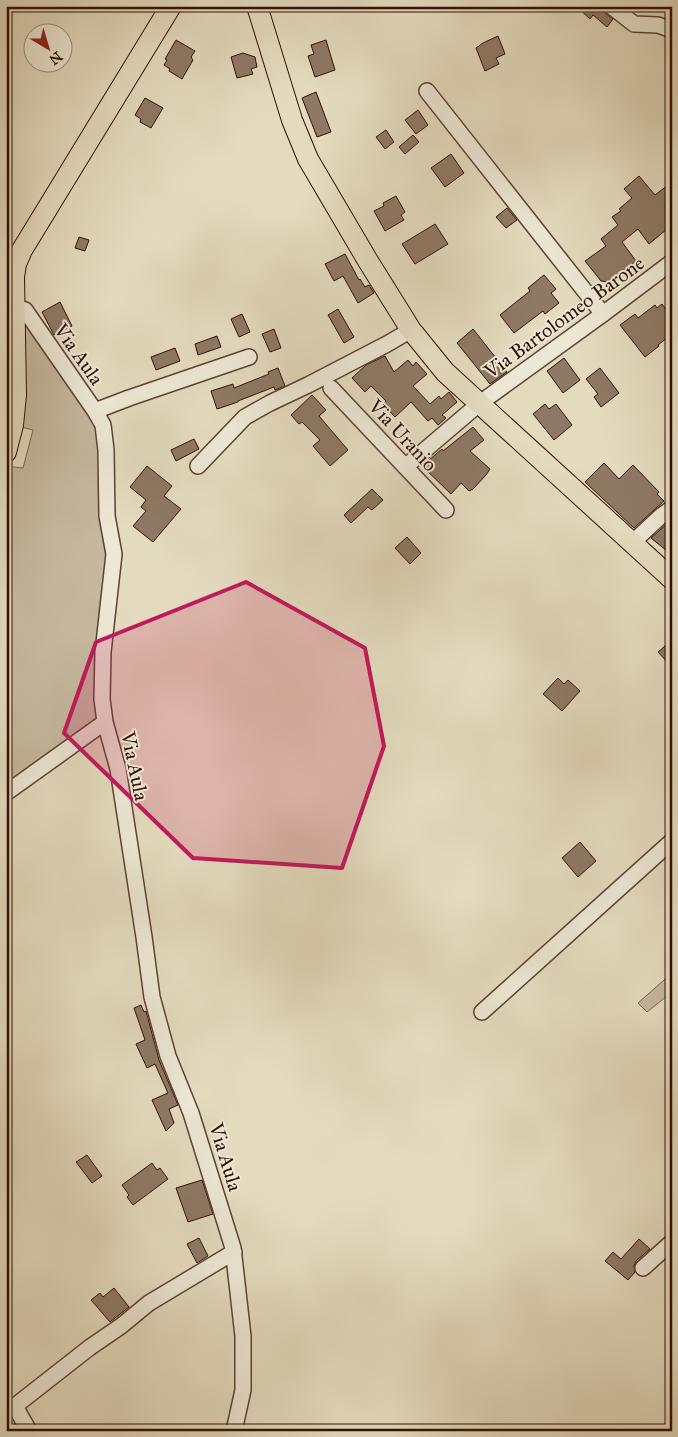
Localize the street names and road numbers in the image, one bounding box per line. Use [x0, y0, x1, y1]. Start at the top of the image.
street label: Via Bartolomeo Barone [478, 251, 649, 384]
street label: Via Aula [49, 318, 109, 390]
street label: Via Uranio [363, 393, 442, 476]
street label: Via Aula [116, 728, 154, 803]
street label: Via Aula [204, 1119, 248, 1194]

